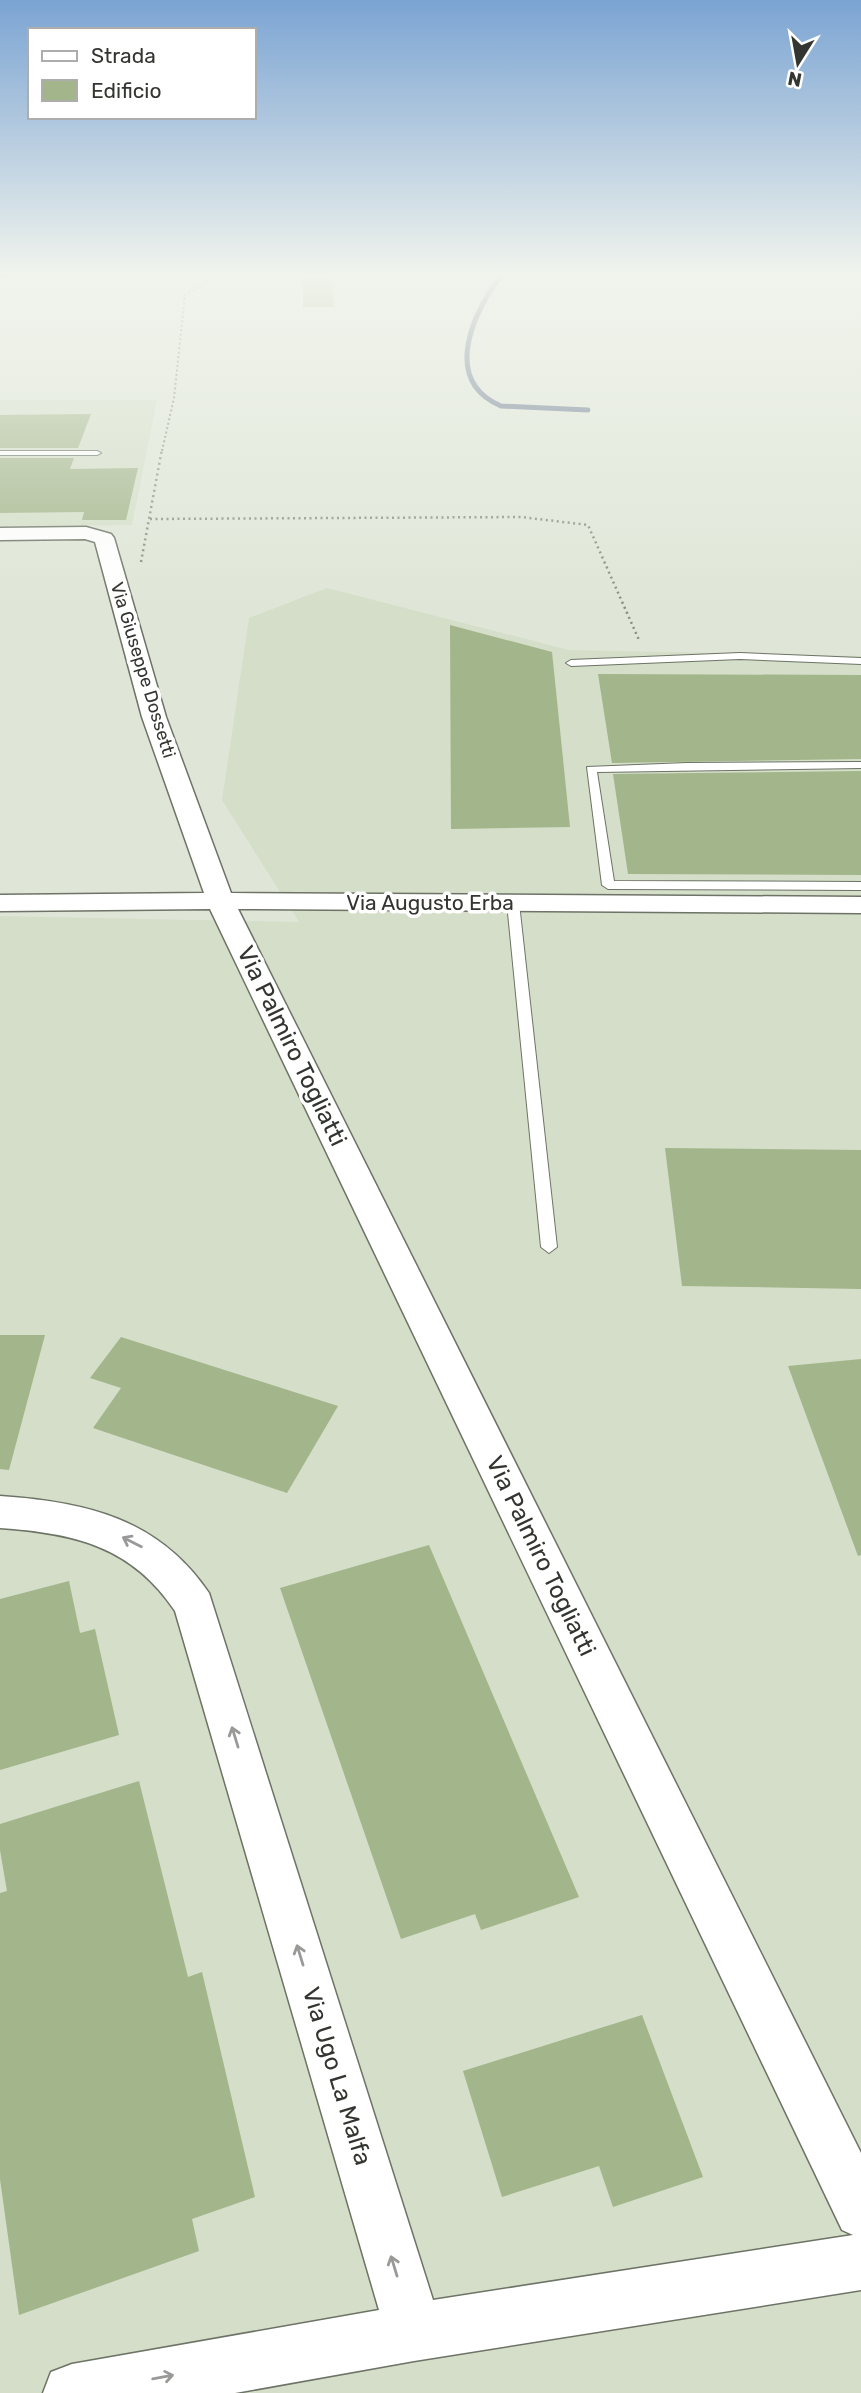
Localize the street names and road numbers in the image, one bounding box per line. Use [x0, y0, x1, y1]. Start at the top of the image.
street label: Via Giuseppe Dossetti [106, 579, 180, 761]
street label: Via Augusto Erba [346, 890, 514, 915]
street label: Via Palmiro Togliatti [231, 941, 353, 1151]
street label: Via Palmiro Togliatti [480, 1451, 602, 1661]
street label: Via Ugo La Malfa [297, 1984, 377, 2168]

